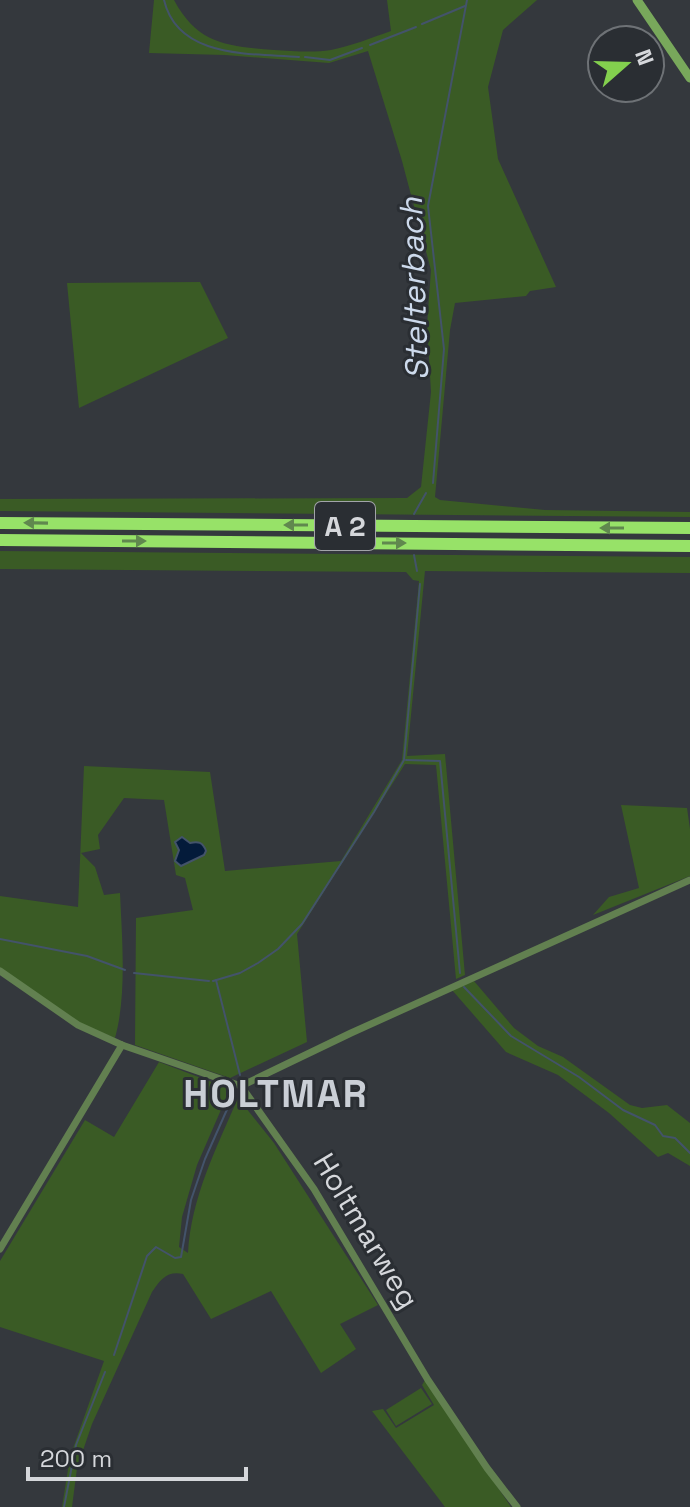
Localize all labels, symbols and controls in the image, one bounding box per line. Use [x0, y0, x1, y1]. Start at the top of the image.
north arrow [586, 24, 666, 104]
text: N [629, 45, 660, 69]
water label: Stelterbach [391, 195, 437, 381]
road number: A 2 [315, 502, 375, 550]
one-way arrow [23, 517, 48, 529]
one-way arrow [283, 519, 308, 531]
one-way arrow [599, 522, 624, 534]
one-way arrow [122, 535, 147, 547]
one-way arrow [382, 537, 407, 549]
district label: HOLTMAR [183, 1070, 369, 1118]
street label: Holtmarweg [305, 1146, 428, 1316]
scale bar [28, 1431, 246, 1481]
text: 200 m [40, 1443, 112, 1474]

